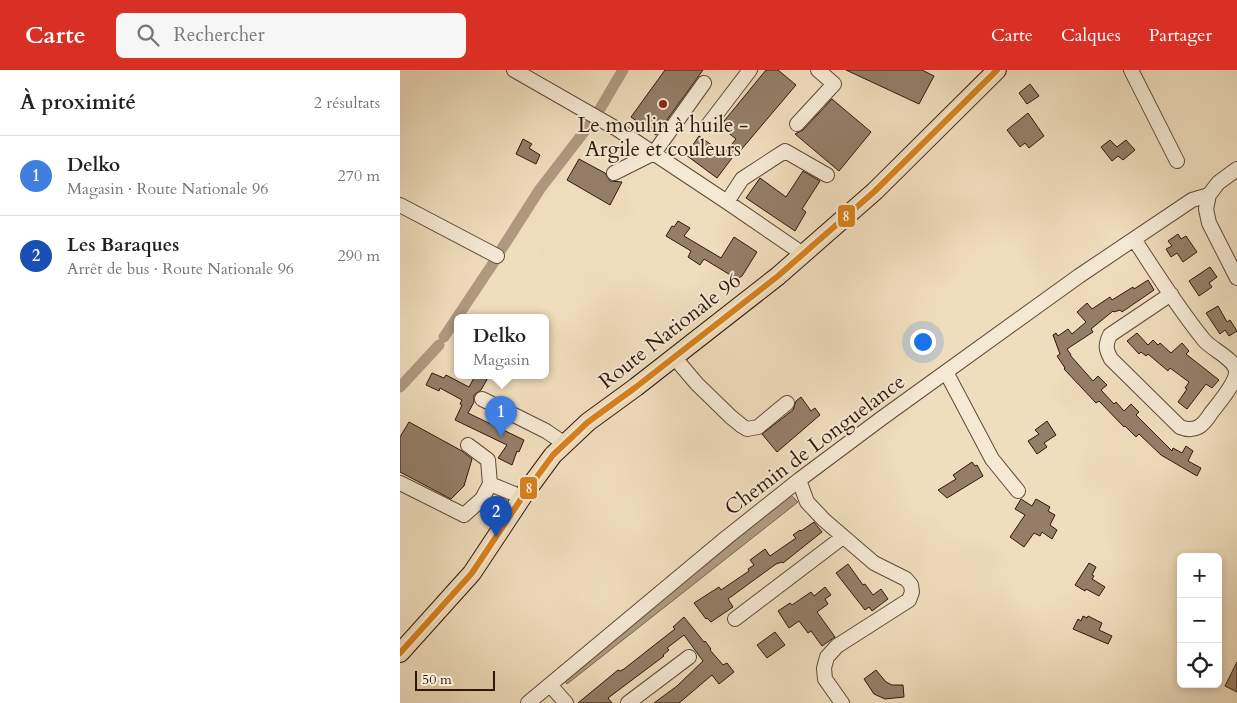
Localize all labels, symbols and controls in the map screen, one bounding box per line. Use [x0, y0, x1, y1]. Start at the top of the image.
search box [116, 13, 466, 58]
text: Carte [25, 19, 86, 52]
icon: search [134, 21, 162, 49]
text: Rechercher [174, 22, 265, 48]
text: Carte [991, 23, 1033, 48]
text: Calques [1061, 23, 1121, 48]
text: Partager [1149, 23, 1212, 48]
text: À proximité [20, 88, 136, 117]
text: 2 résultats [314, 92, 380, 114]
marker: Le moulin à huile - Argile et couleurs [657, 98, 669, 110]
place label: Le moulin à huile - Argile et couleurs [578, 111, 748, 164]
text: Delko [67, 152, 120, 178]
text: 1 [32, 165, 40, 187]
text: 270 m [338, 165, 380, 187]
text: Magasin · Route Nationale 96 [67, 178, 268, 200]
line badge: 8 [837, 204, 856, 228]
text: 8 [842, 207, 850, 226]
text: Les Baraques [67, 232, 179, 258]
text: 2 [32, 245, 40, 267]
text: 290 m [338, 245, 380, 267]
text: Arrêt de bus · Route Nationale 96 [67, 258, 294, 280]
street label: Route Nationale 96 [593, 266, 747, 396]
popup [454, 314, 549, 379]
text: Delko [473, 323, 526, 349]
your location [910, 329, 936, 355]
text: Magasin [473, 349, 530, 371]
street label: Chemin de Longuelance [719, 368, 911, 522]
pin: 1 [485, 396, 517, 437]
line badge: 8 [519, 476, 538, 500]
text: 8 [525, 479, 533, 498]
pin: 2 [480, 496, 512, 537]
map controls [1177, 553, 1222, 688]
button: + [1177, 553, 1222, 598]
button: − [1177, 598, 1222, 643]
button: locate [1177, 643, 1222, 688]
scale bar [415, 668, 495, 691]
text: 50 m [422, 670, 452, 689]

